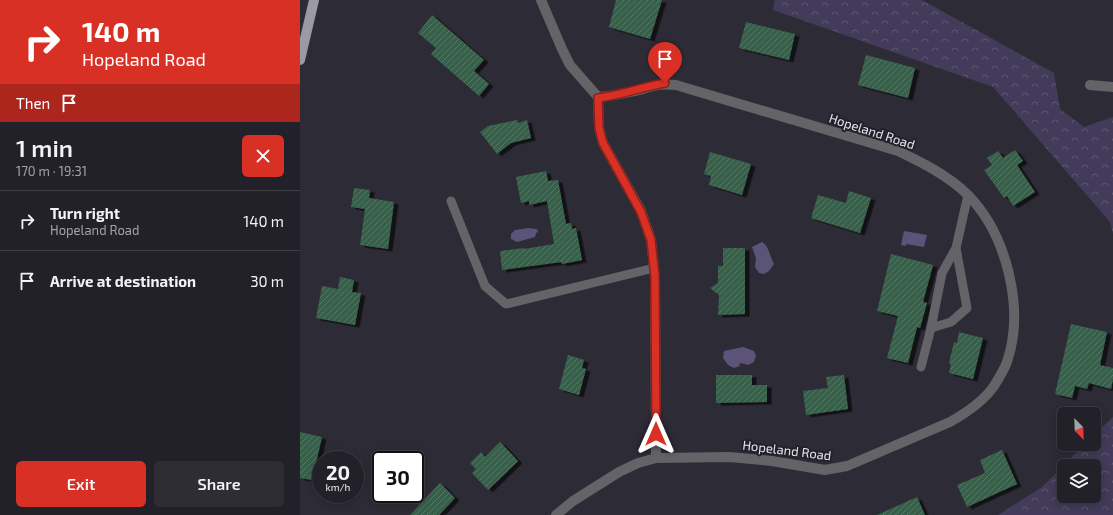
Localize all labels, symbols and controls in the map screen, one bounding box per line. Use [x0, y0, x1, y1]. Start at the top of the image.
text: 140 m [82, 14, 160, 48]
icon: right [16, 16, 68, 68]
pin [648, 42, 682, 83]
text: Hopeland Road [82, 48, 206, 70]
icon: arrive [654, 48, 676, 70]
icon: arrive [58, 92, 80, 114]
text: Then [16, 94, 50, 112]
street label: Hopeland Road [827, 110, 917, 152]
text: 1 min [16, 133, 73, 162]
button: close [242, 135, 284, 177]
text: 170 m · 19:31 [16, 163, 87, 179]
text: Turn right [50, 204, 120, 222]
icon: right [16, 210, 38, 232]
text: 140 m [243, 212, 284, 230]
text: Hopeland Road [50, 222, 139, 238]
icon: arrive [16, 270, 38, 292]
text: Arrive at destination [50, 272, 196, 290]
text: 30 m [250, 272, 284, 290]
north arrow [1057, 407, 1101, 451]
map controls [1057, 407, 1101, 503]
position arrow [635, 413, 677, 455]
street label: Hopeland Road [742, 437, 832, 463]
speed limit sign: 30 [372, 451, 424, 503]
button: layers [1057, 459, 1101, 503]
text: 20 [326, 460, 350, 484]
button: Exit [16, 461, 146, 507]
button: Share [154, 461, 284, 507]
text: km/h [326, 481, 350, 493]

